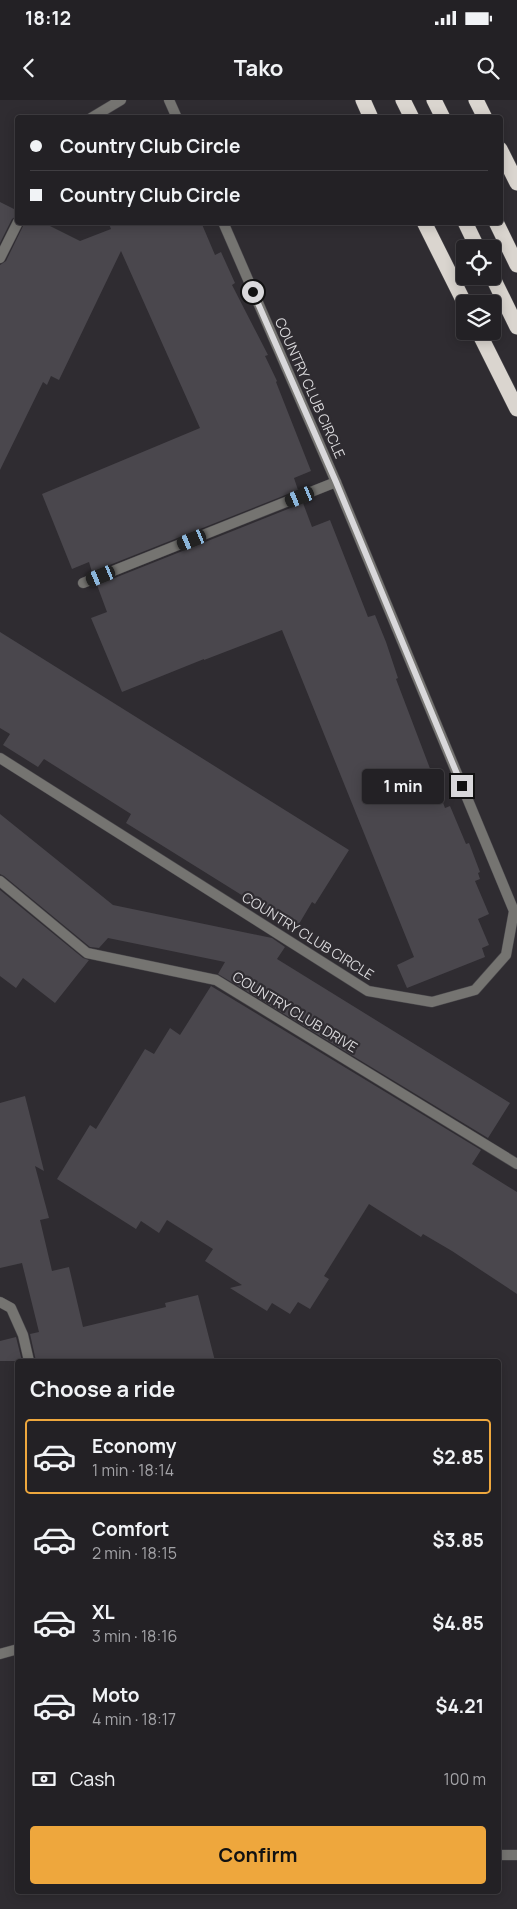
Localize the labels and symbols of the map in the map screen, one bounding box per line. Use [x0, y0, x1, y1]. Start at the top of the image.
route start [242, 281, 264, 303]
street label: COUNTRY CLUB CIRCLE [271, 314, 350, 461]
car [283, 484, 316, 510]
car [175, 527, 208, 553]
car [84, 563, 117, 589]
callout: 1 min [362, 768, 444, 804]
route end [451, 775, 473, 797]
street label: COUNTRY CLUB CIRCLE [239, 887, 378, 984]
street label: COUNTRY CLUB DRIVE [229, 967, 361, 1057]

